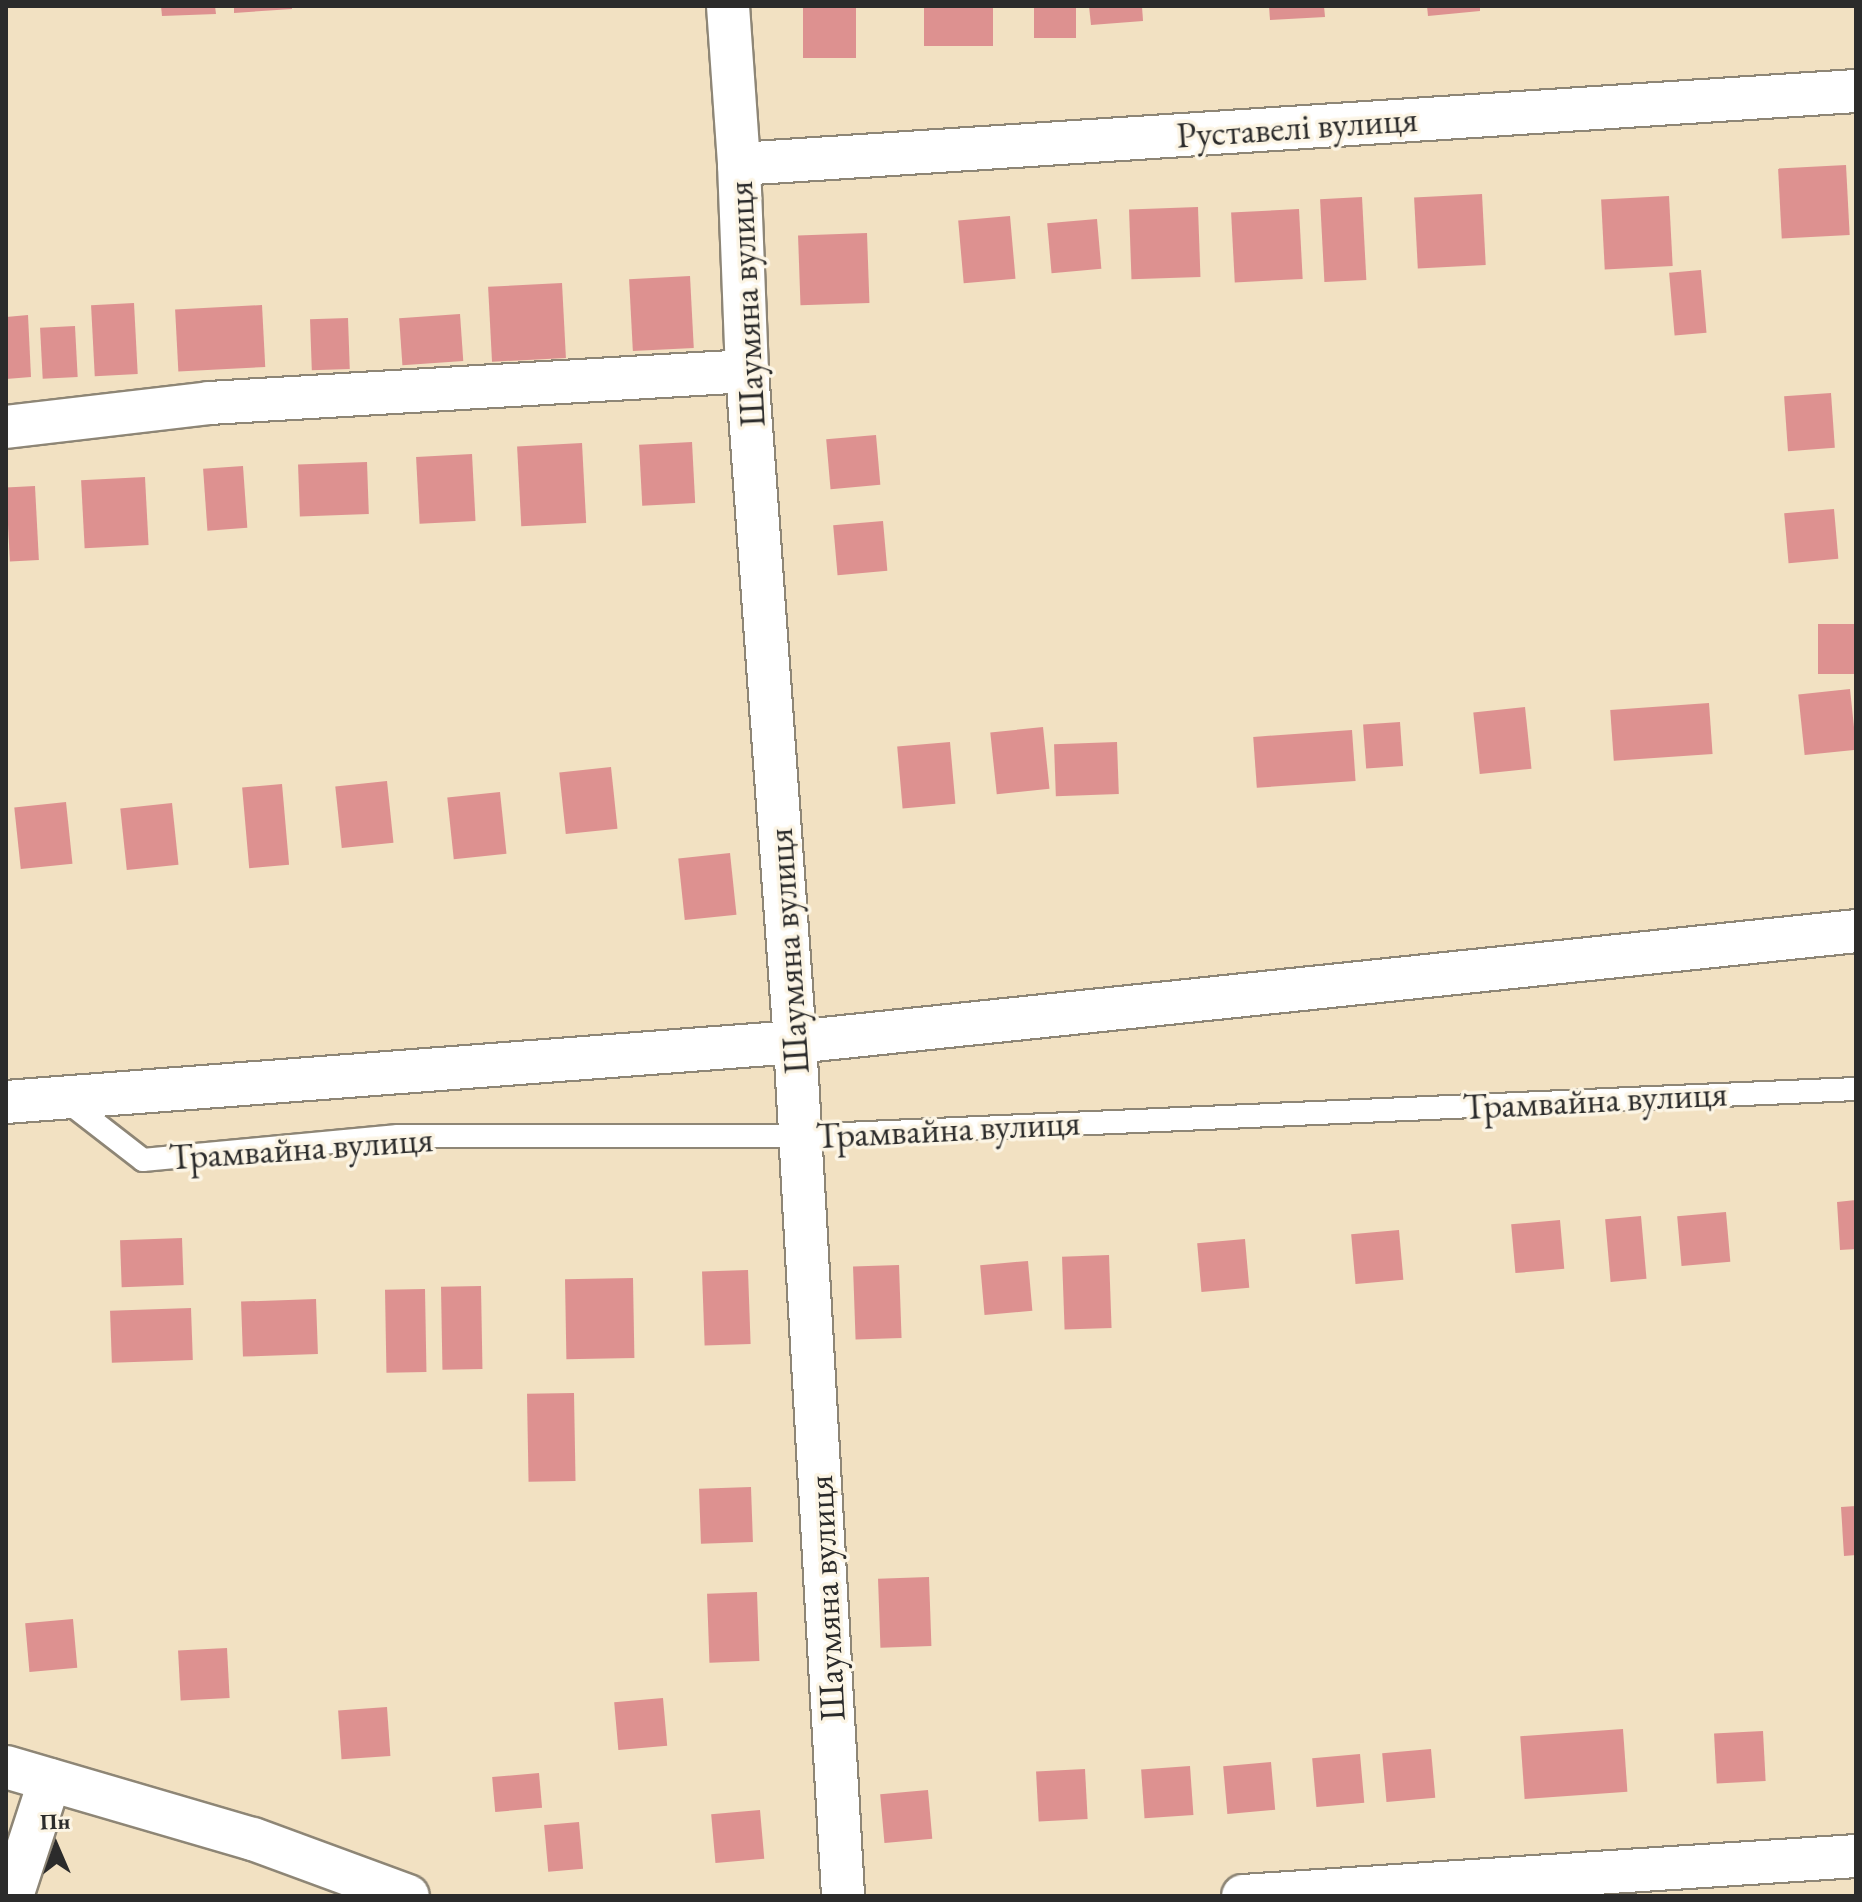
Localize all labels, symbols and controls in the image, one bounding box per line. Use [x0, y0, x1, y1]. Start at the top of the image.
street label: Руставелі вулиця [1175, 97, 1419, 157]
street label: Шаумяна вулиця [718, 180, 774, 428]
street label: Шаумяна вулиця [758, 827, 818, 1075]
street label: Трамвайна вулиця [1462, 1071, 1728, 1129]
street label: Трамвайна вулиця [815, 1100, 1081, 1158]
street label: Трамвайна вулиця [167, 1117, 435, 1179]
street label: Шаумяна вулиця [798, 1474, 854, 1722]
north arrow [16, 1806, 96, 1886]
text: Пн [40, 1806, 71, 1837]

